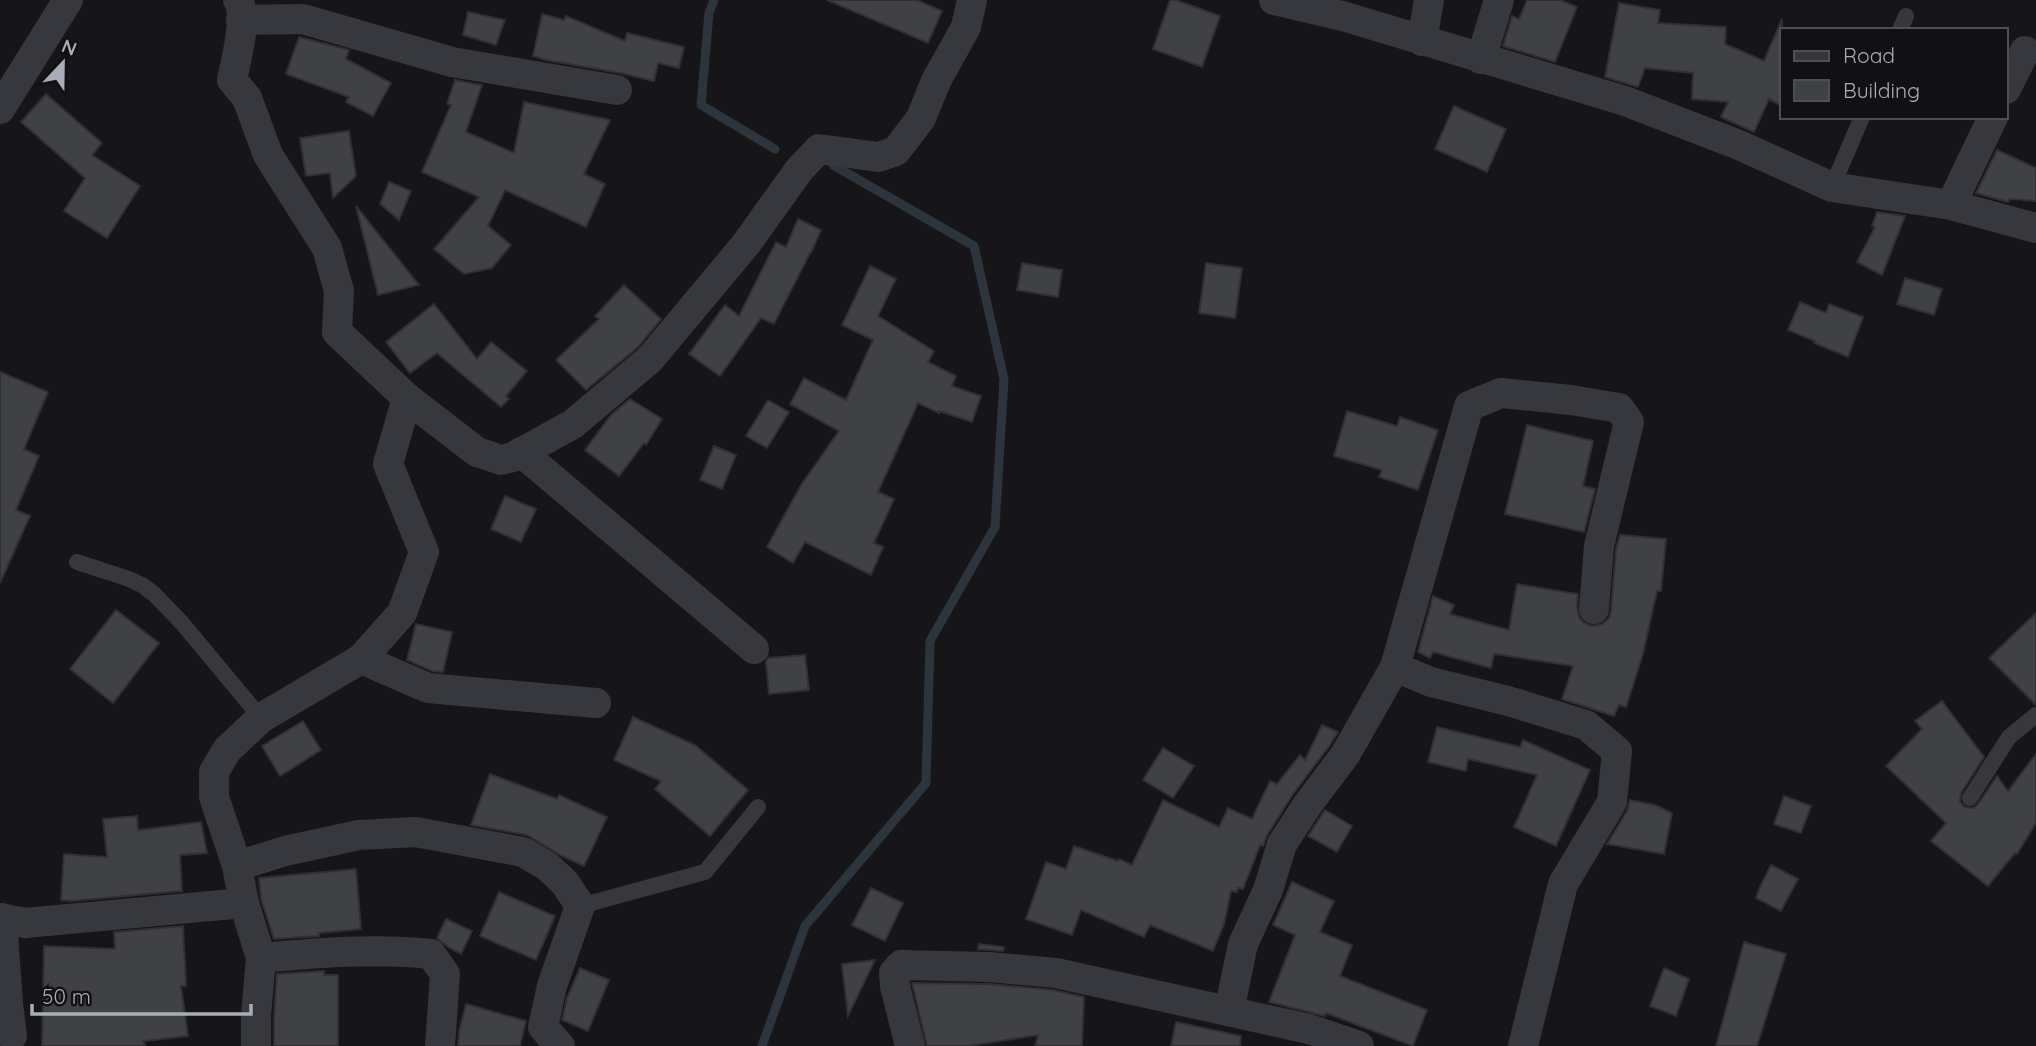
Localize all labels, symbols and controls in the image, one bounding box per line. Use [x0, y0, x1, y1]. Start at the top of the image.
north arrow [28, 28, 98, 98]
legend [1780, 28, 2008, 119]
text: N [58, 33, 80, 61]
text: Road [1843, 42, 1895, 68]
text: Building [1843, 77, 1920, 103]
scale bar [32, 972, 250, 1016]
text: 50 m [42, 983, 91, 1009]

